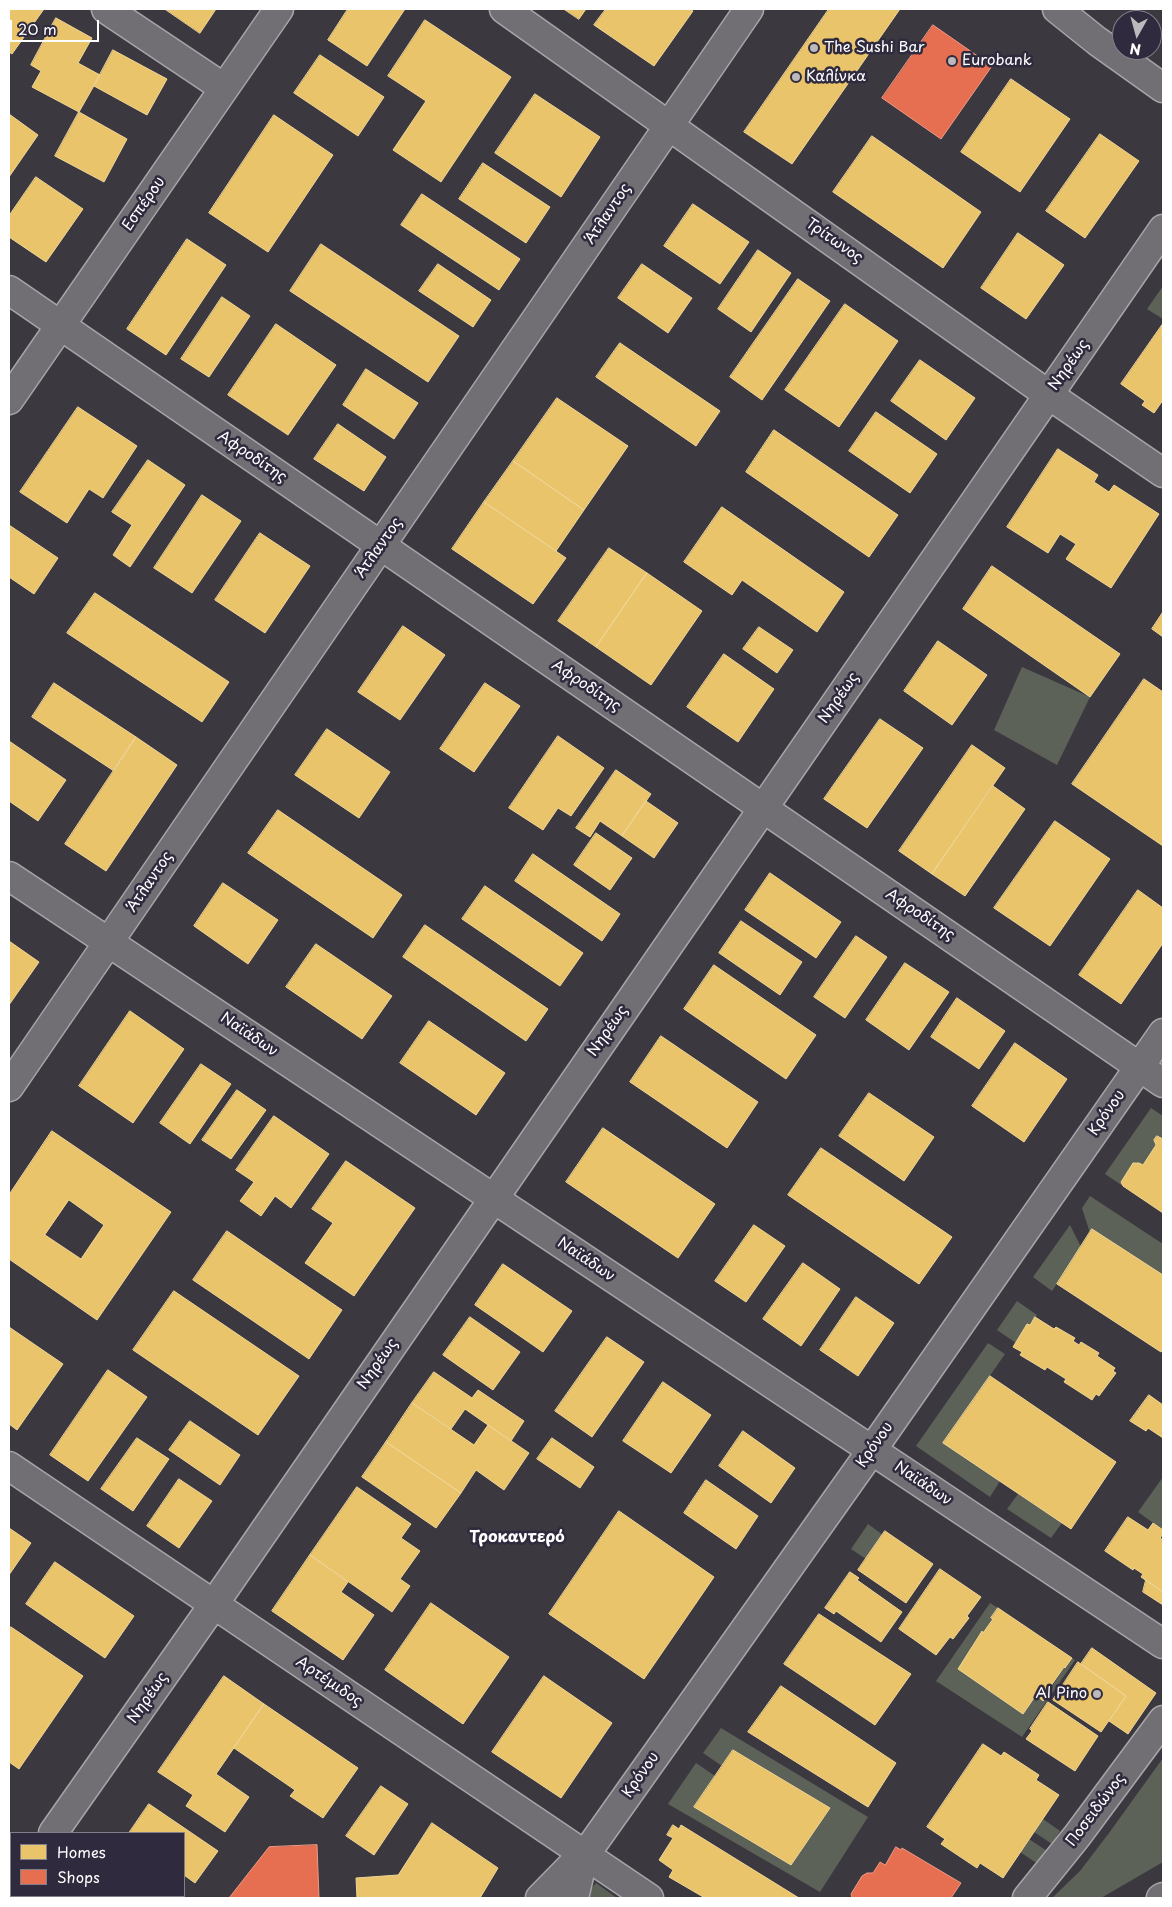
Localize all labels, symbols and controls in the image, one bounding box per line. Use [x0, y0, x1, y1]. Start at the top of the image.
scale bar [12, 10, 101, 42]
north arrow [1112, 10, 1162, 60]
text: 20 m [18, 17, 57, 40]
text: N [1128, 38, 1142, 60]
place label: The Sushi Bar [824, 39, 925, 57]
marker: The Sushi Bar [808, 42, 820, 54]
place label: Eurobank [962, 52, 1032, 70]
marker: Eurobank [946, 55, 958, 67]
place label: Καλίνκα [806, 68, 866, 86]
marker: Καλίνκα [790, 71, 802, 83]
street label: Εσπέρου [119, 174, 169, 234]
street label: Άτλαντος [581, 180, 635, 248]
street label: Τρίτωνος [802, 215, 866, 267]
street label: Νηρέως [1045, 336, 1093, 394]
street label: Αφροδίτης [214, 427, 290, 487]
street label: Άτλαντος [352, 515, 406, 581]
street label: Αφροδίτης [548, 656, 624, 716]
street label: Νηρέως [815, 669, 863, 727]
street label: Άτλαντος [123, 848, 177, 916]
street label: Αφροδίτης [882, 885, 958, 945]
street label: Νηρέως [584, 1002, 632, 1060]
street label: Ναϊάδων [217, 1009, 281, 1061]
street label: Κρόνου [1085, 1087, 1129, 1139]
street label: Ναϊάδων [554, 1234, 618, 1286]
street label: Νηρέως [354, 1335, 402, 1393]
street label: Κρόνου [853, 1419, 897, 1471]
street label: Ναϊάδων [891, 1458, 955, 1510]
district label: Τροκαντερό [469, 1528, 565, 1548]
street label: Αρτέμιδος [292, 1653, 366, 1711]
street label: Νηρέως [124, 1669, 172, 1727]
place label: Al Pino [1035, 1685, 1087, 1703]
marker: Al Pino [1091, 1688, 1103, 1700]
street label: Κρόνου [619, 1749, 663, 1801]
street label: Ποσειδώνος [1063, 1770, 1129, 1850]
legend [10, 1832, 185, 1897]
text: Homes [57, 1840, 106, 1863]
text: Shops [57, 1865, 100, 1888]

